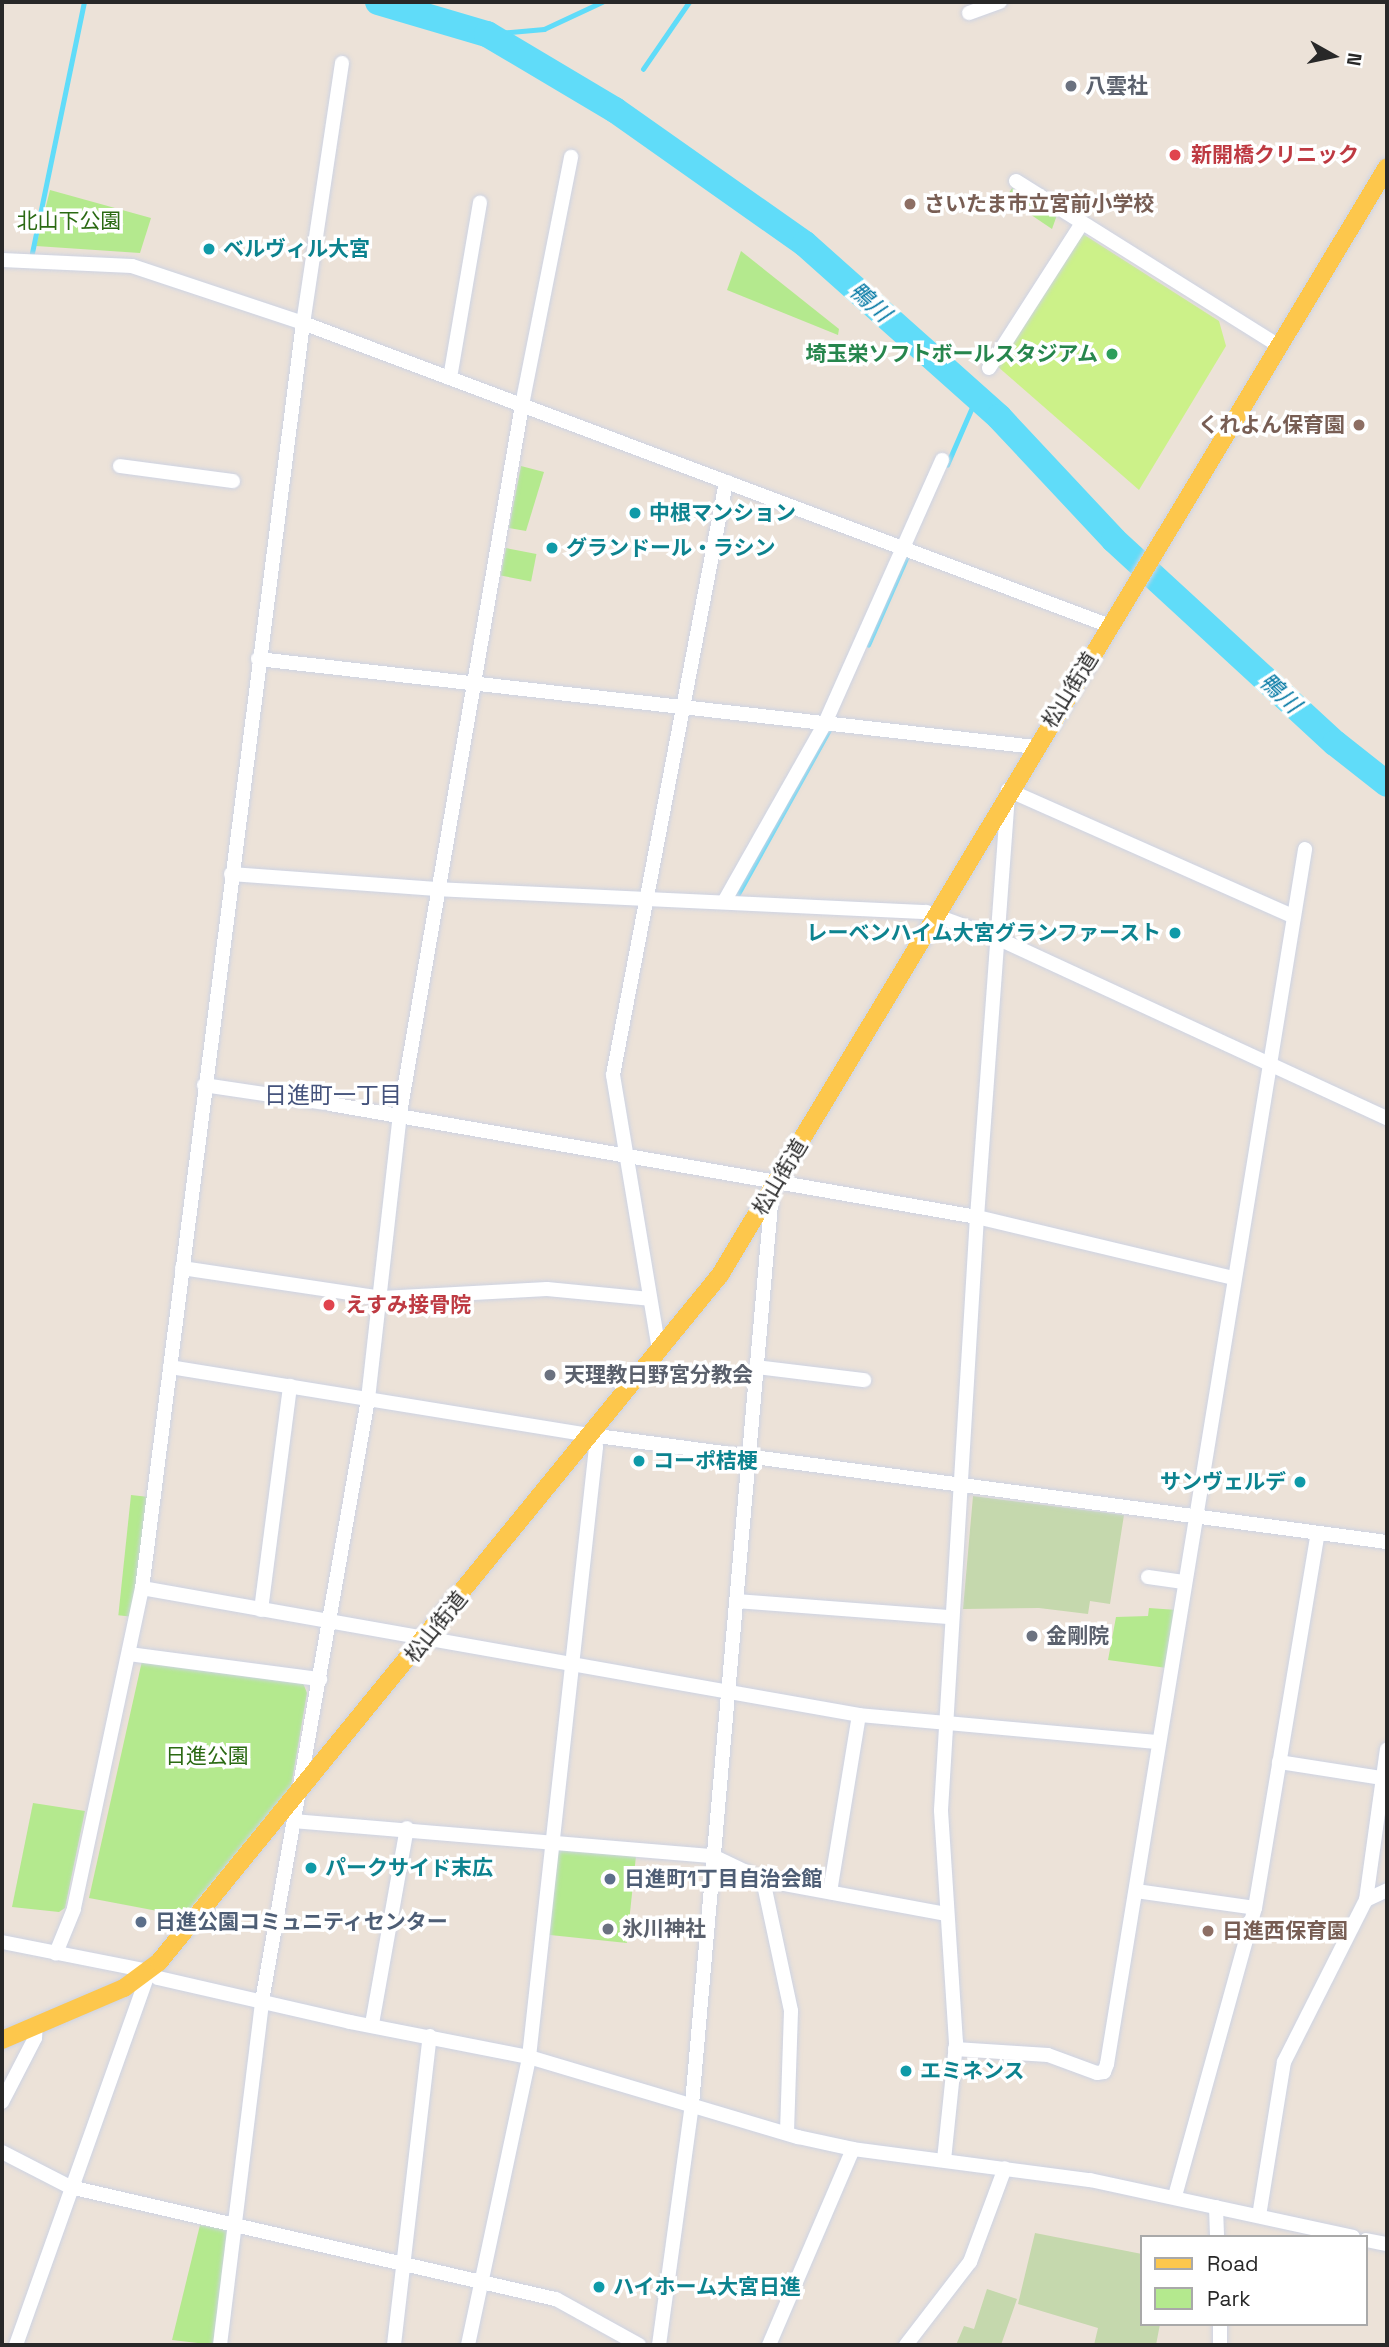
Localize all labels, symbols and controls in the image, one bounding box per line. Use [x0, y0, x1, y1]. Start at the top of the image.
north arrow [1298, 21, 1368, 91]
text: N [1341, 51, 1368, 68]
place label: 八雲社 [1085, 73, 1148, 99]
marker: 八雲社 [1063, 78, 1079, 94]
place label: 新開橋クリニック [1191, 142, 1359, 168]
marker: 新開橋クリニック [1165, 145, 1185, 165]
place label: さいたま市立宮前小学校 [924, 191, 1155, 217]
marker: さいたま市立宮前小学校 [902, 196, 918, 212]
park label: 北山下公園 [17, 208, 121, 234]
place label: ベルヴィル大宮 [223, 236, 370, 262]
marker: ベルヴィル大宮 [201, 241, 217, 257]
water label: 鴨川 [844, 276, 896, 328]
place label: 埼玉栄ソフトボールスタジアム [804, 341, 1098, 367]
marker: 埼玉栄ソフトボールスタジアム [1104, 346, 1120, 362]
place label: くれよん保育園 [1198, 412, 1345, 438]
marker: くれよん保育園 [1351, 417, 1367, 433]
place label: 中根マンション [649, 500, 796, 526]
marker: 中根マンション [627, 505, 643, 521]
place label: グランドール・ラシン [566, 535, 776, 561]
marker: グランドール・ラシン [544, 540, 560, 556]
street label: 松山街道 [1037, 648, 1103, 732]
water label: 鴨川 [1254, 667, 1306, 719]
place label: レーベンハイム大宮グランファースト [804, 920, 1161, 946]
marker: レーベンハイム大宮グランファースト [1167, 925, 1183, 941]
district label: 日進町一丁目 [264, 1081, 402, 1109]
street label: 松山街道 [748, 1135, 812, 1219]
place label: えすみ接骨院 [345, 1292, 471, 1318]
marker: えすみ接骨院 [319, 1295, 339, 1315]
place label: 天理教日野宮分教会 [564, 1362, 753, 1388]
marker: 天理教日野宮分教会 [542, 1367, 558, 1383]
place label: コーポ桔梗 [653, 1448, 758, 1474]
marker: コーポ桔梗 [631, 1453, 647, 1469]
place label: サンヴェルデ [1160, 1469, 1286, 1495]
marker: サンヴェルデ [1292, 1474, 1308, 1490]
street label: 松山街道 [400, 1586, 472, 1668]
place label: 金剛院 [1046, 1623, 1109, 1649]
marker: 金剛院 [1024, 1628, 1040, 1644]
park label: 日進公園 [165, 1743, 249, 1769]
place label: パークサイド末広 [325, 1855, 493, 1881]
marker: パークサイド末広 [303, 1860, 319, 1876]
place label: 日進町1丁目自治会館 [624, 1866, 822, 1892]
marker: 日進町1丁目自治会館 [602, 1871, 618, 1887]
place label: 日進公園コミュニティセンター [155, 1909, 449, 1935]
marker: 日進公園コミュニティセンター [133, 1914, 149, 1930]
place label: 氷川神社 [622, 1916, 706, 1942]
place label: 日進西保育園 [1222, 1918, 1348, 1944]
marker: 氷川神社 [600, 1921, 616, 1937]
marker: 日進西保育園 [1200, 1923, 1216, 1939]
place label: エミネンス [920, 2058, 1025, 2084]
marker: エミネンス [898, 2063, 914, 2079]
legend [1140, 2235, 1368, 2326]
text: Road [1207, 2250, 1259, 2277]
place label: ハイホーム大宮日進 [613, 2274, 802, 2300]
marker: ハイホーム大宮日進 [591, 2279, 607, 2295]
text: Park [1207, 2285, 1251, 2312]

